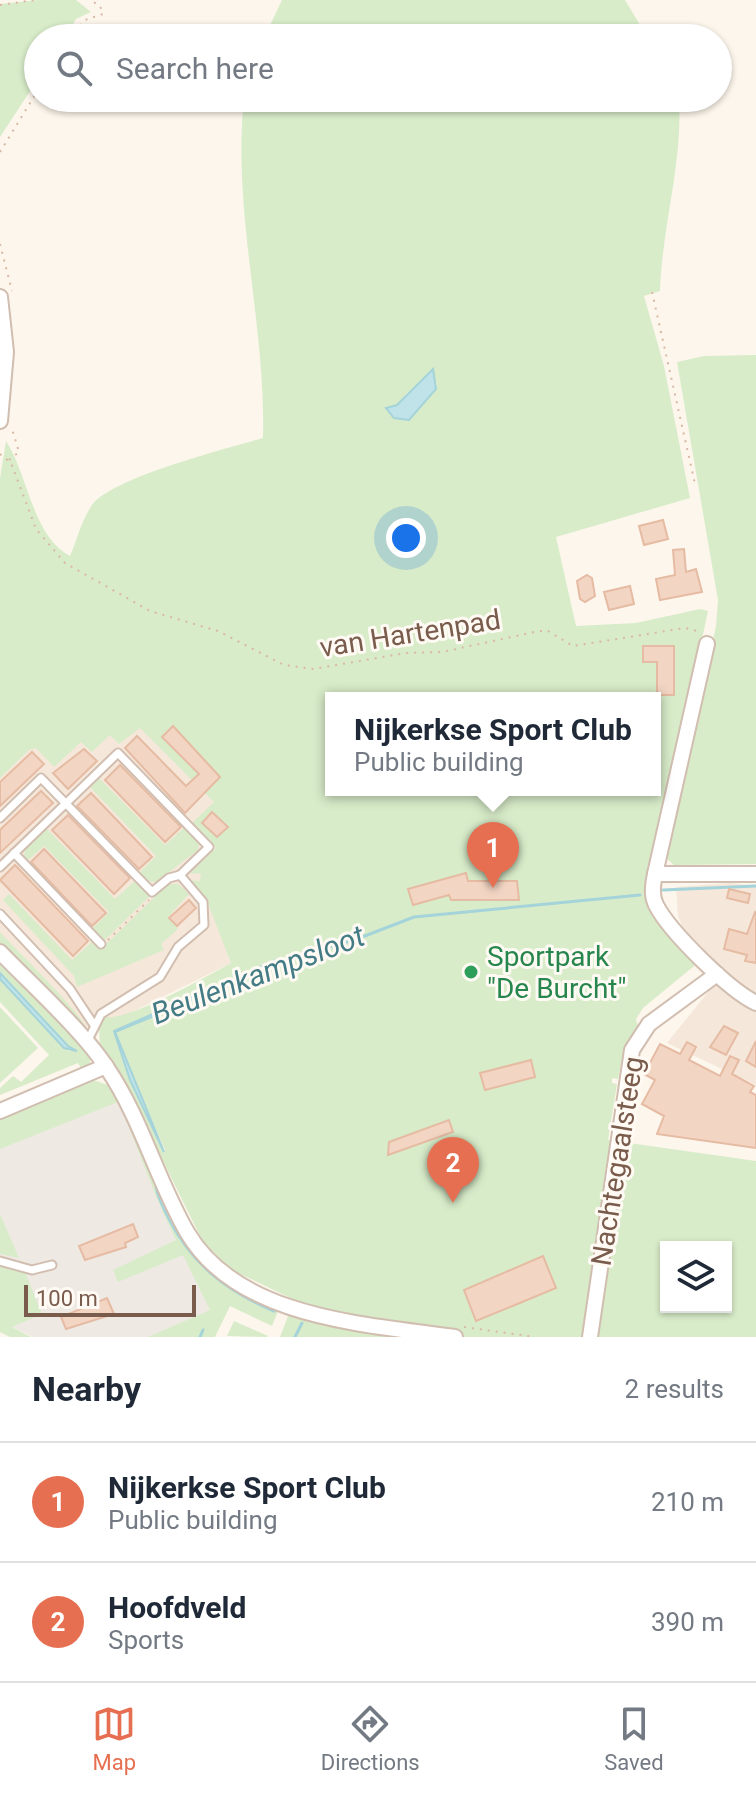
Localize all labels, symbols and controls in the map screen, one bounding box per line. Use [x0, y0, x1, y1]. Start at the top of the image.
search box [24, 24, 732, 112]
icon: search [52, 46, 96, 90]
text: Search here [116, 51, 274, 86]
your location [386, 518, 426, 558]
street label: van Hartenpad [317, 603, 503, 664]
popup [325, 692, 661, 796]
text: Nijkerkse Sport Club [354, 712, 632, 747]
text: Public building [354, 747, 524, 777]
pin: 1 [467, 822, 519, 888]
water label: Beulenkampsloot [146, 918, 370, 1031]
place label: Sportpark "De Burcht" [487, 940, 626, 1005]
marker: Sportpark "De Burcht" [462, 963, 480, 981]
street label: Nachtegaalsteeg [585, 1054, 650, 1268]
pin: 2 [427, 1137, 479, 1203]
map controls [660, 1241, 732, 1313]
button: layers [660, 1241, 732, 1313]
scale bar [24, 1281, 196, 1317]
text: 100 m [36, 1286, 98, 1311]
text: Nearby [32, 1369, 141, 1409]
text: 2 results [625, 1374, 724, 1404]
text: Nijkerkse Sport Club [108, 1470, 386, 1505]
text: 1 [51, 1487, 65, 1517]
text: 210 m [651, 1487, 724, 1517]
text: Public building [108, 1505, 278, 1535]
text: Hoofdveld [108, 1590, 246, 1625]
text: 2 [51, 1607, 65, 1637]
text: 390 m [651, 1607, 724, 1637]
text: Sports [108, 1625, 184, 1655]
tab: Map [92, 1702, 136, 1775]
tab: Directions [321, 1702, 420, 1775]
tab: Saved [604, 1702, 664, 1775]

